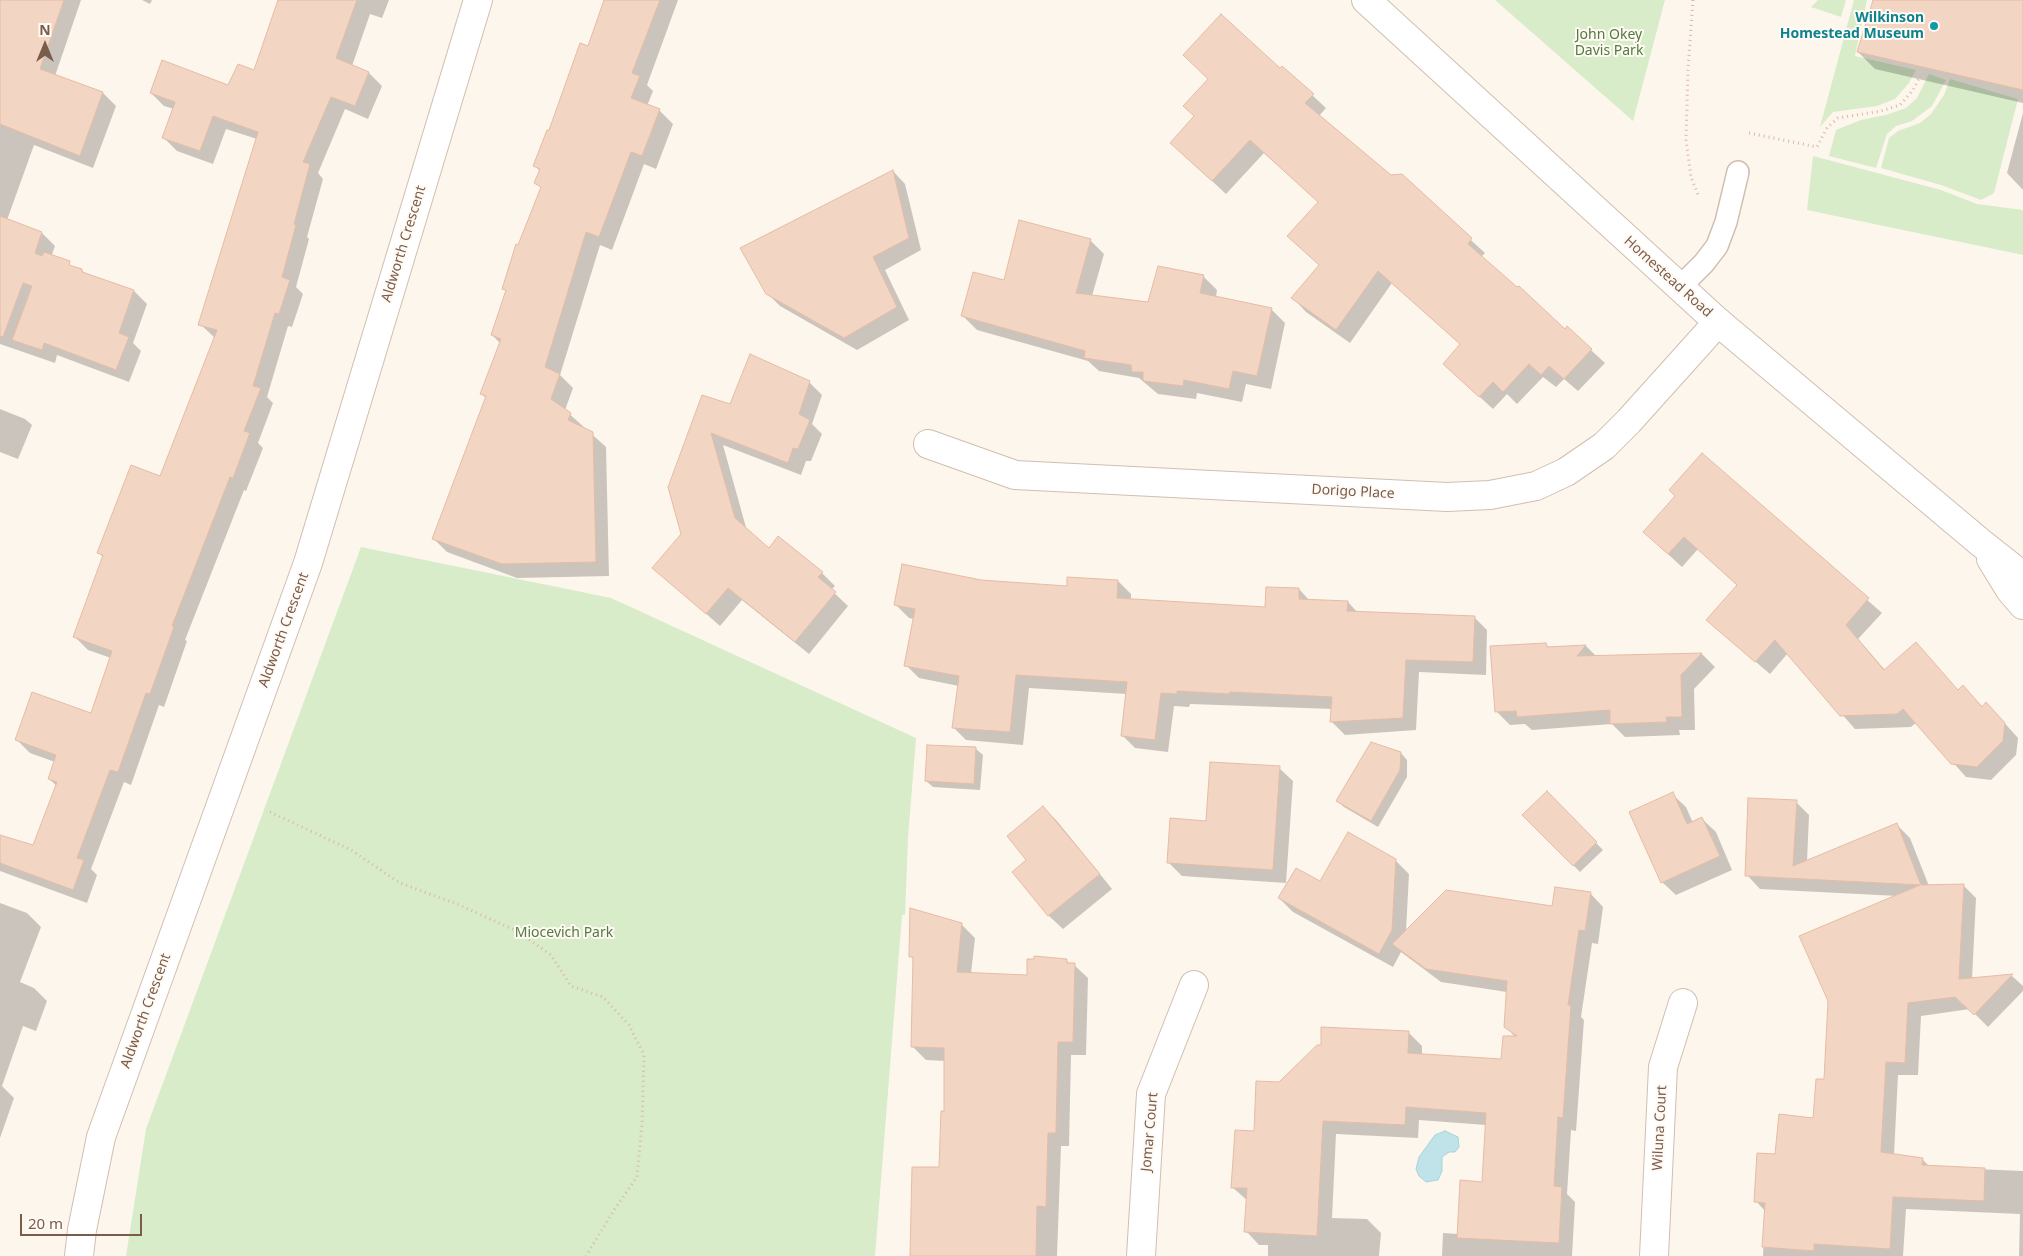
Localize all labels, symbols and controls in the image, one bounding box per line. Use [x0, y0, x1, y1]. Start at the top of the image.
place label: Wilkinson Homestead Museum [1780, 10, 1924, 42]
north arrow [20, 20, 70, 70]
text: N [39, 20, 51, 39]
marker: Wilkinson Homestead Museum [1928, 20, 1940, 32]
park label: John Okey Davis Park [1575, 27, 1643, 59]
street label: Aldworth Crescent [378, 184, 430, 304]
street label: Homestead Road [1620, 233, 1716, 321]
street label: Dorigo Place [1311, 481, 1395, 503]
street label: Aldworth Crescent [255, 570, 313, 690]
park label: Miocevich Park [515, 925, 613, 941]
street label: Aldworth Crescent [117, 951, 175, 1071]
street label: Wiluna Court [1649, 1085, 1671, 1171]
street label: Jomar Court [1138, 1092, 1162, 1172]
scale bar [22, 1204, 145, 1236]
text: 20 m [28, 1213, 63, 1233]

